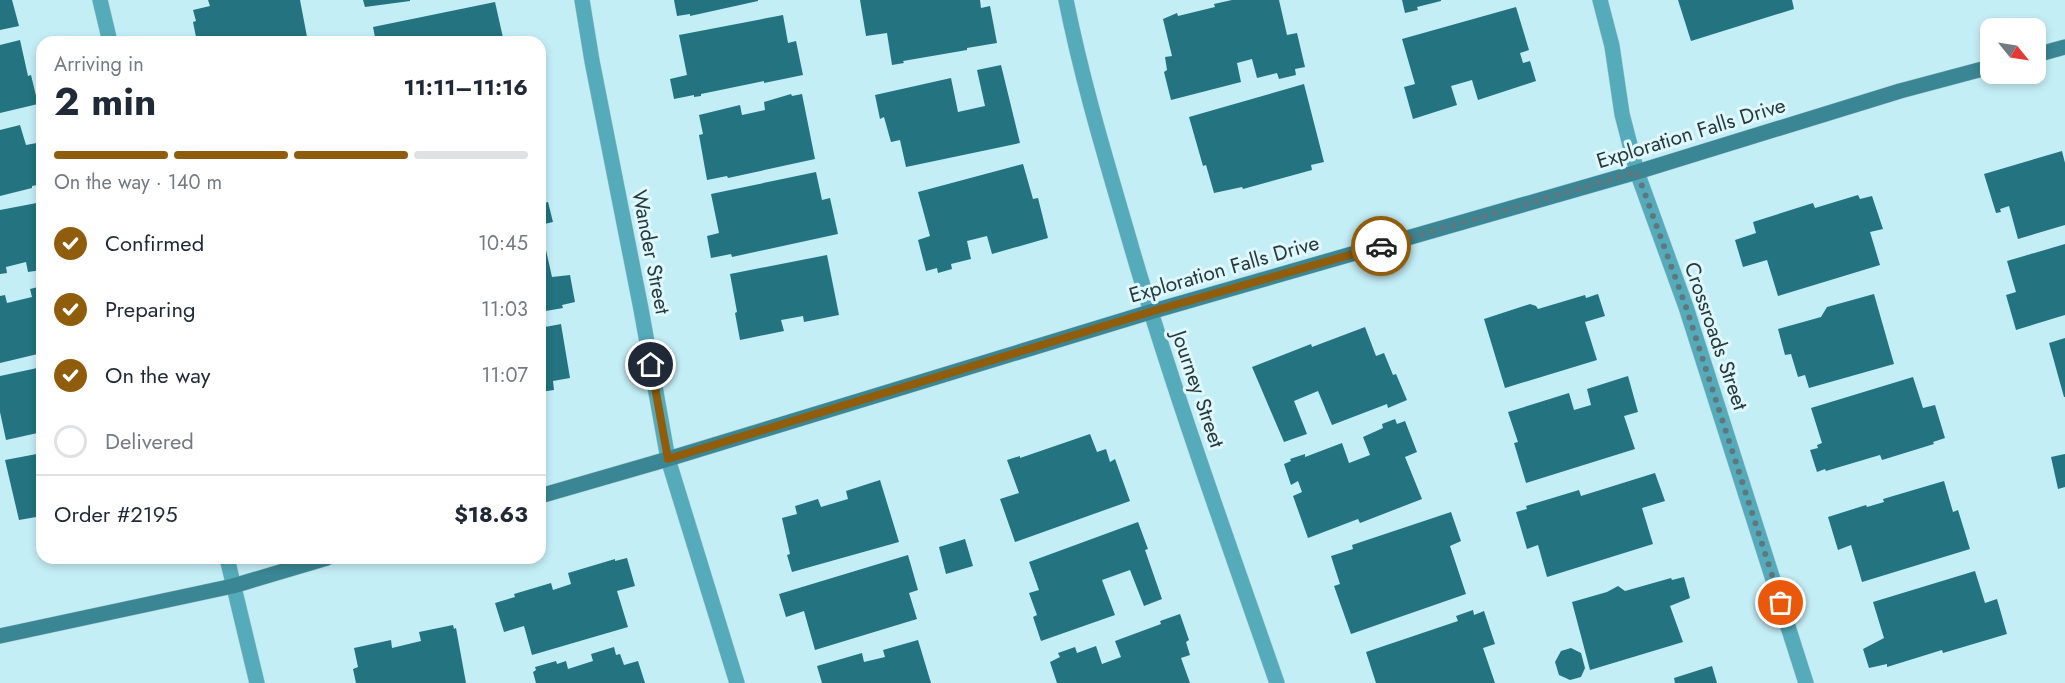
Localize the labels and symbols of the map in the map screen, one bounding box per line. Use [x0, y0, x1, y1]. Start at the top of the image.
north arrow [1980, 18, 2046, 84]
street label: Exploration Falls Drive [1593, 90, 1789, 176]
street label: Wander Street [624, 187, 678, 317]
courier [1351, 216, 1411, 276]
street label: Exploration Falls Drive [1126, 227, 1323, 310]
street label: Crossroads Street [1677, 258, 1755, 414]
street label: Journey Street [1163, 324, 1232, 452]
pin [625, 339, 676, 390]
pin [1755, 577, 1806, 628]

